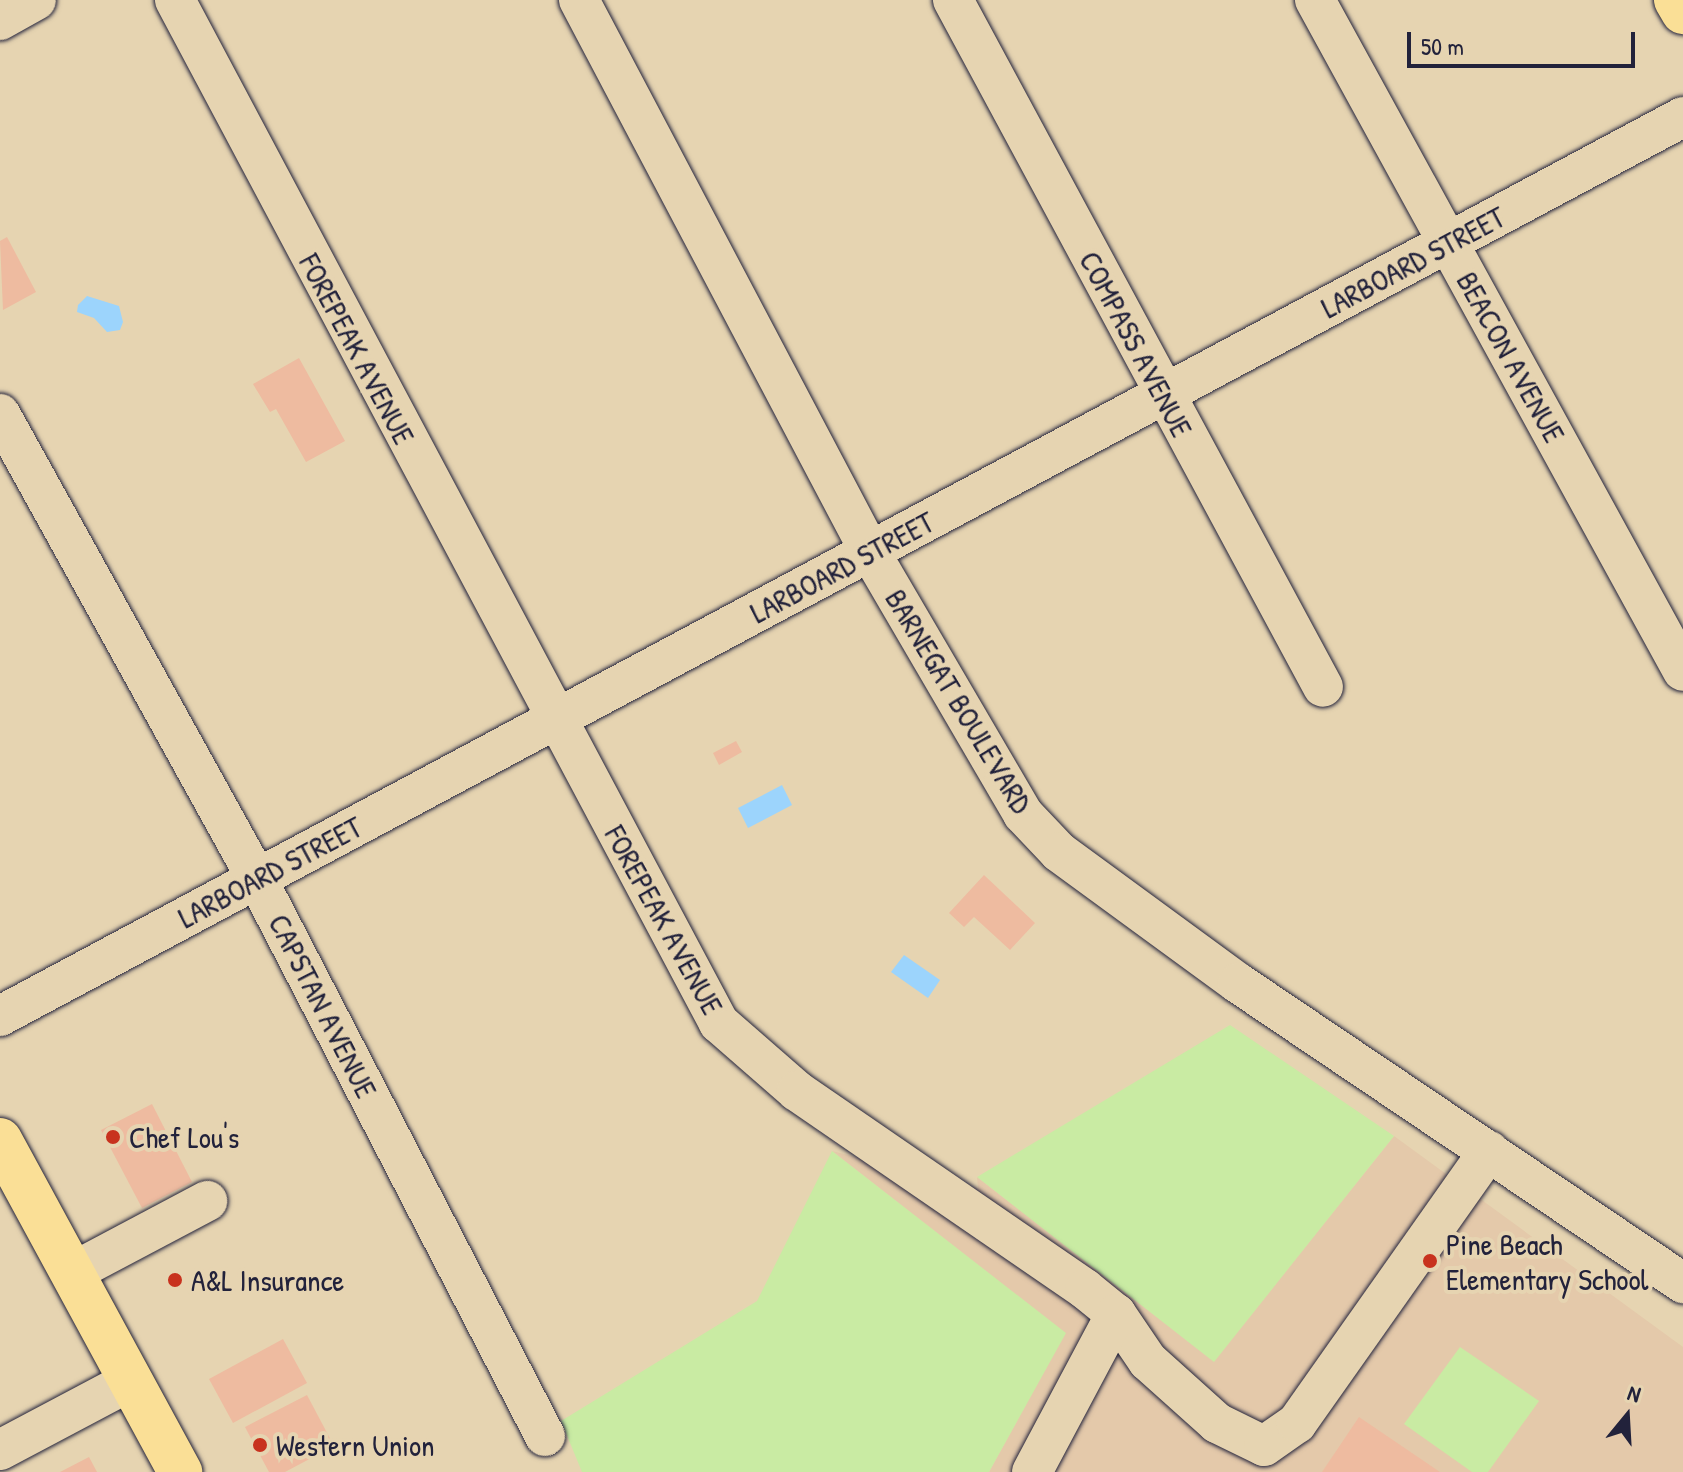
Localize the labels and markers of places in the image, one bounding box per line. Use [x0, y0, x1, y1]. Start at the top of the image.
place label: Chef Lou's [129, 1119, 239, 1155]
marker: Chef Lou's [104, 1128, 122, 1146]
place label: Pine Beach Elementary School [1446, 1226, 1648, 1296]
marker: Pine Beach Elementary School [1421, 1252, 1439, 1270]
place label: A&L Insurance [191, 1262, 344, 1298]
marker: A&L Insurance [166, 1271, 184, 1289]
place label: Western Union [276, 1427, 435, 1463]
marker: Western Union [251, 1436, 269, 1454]

